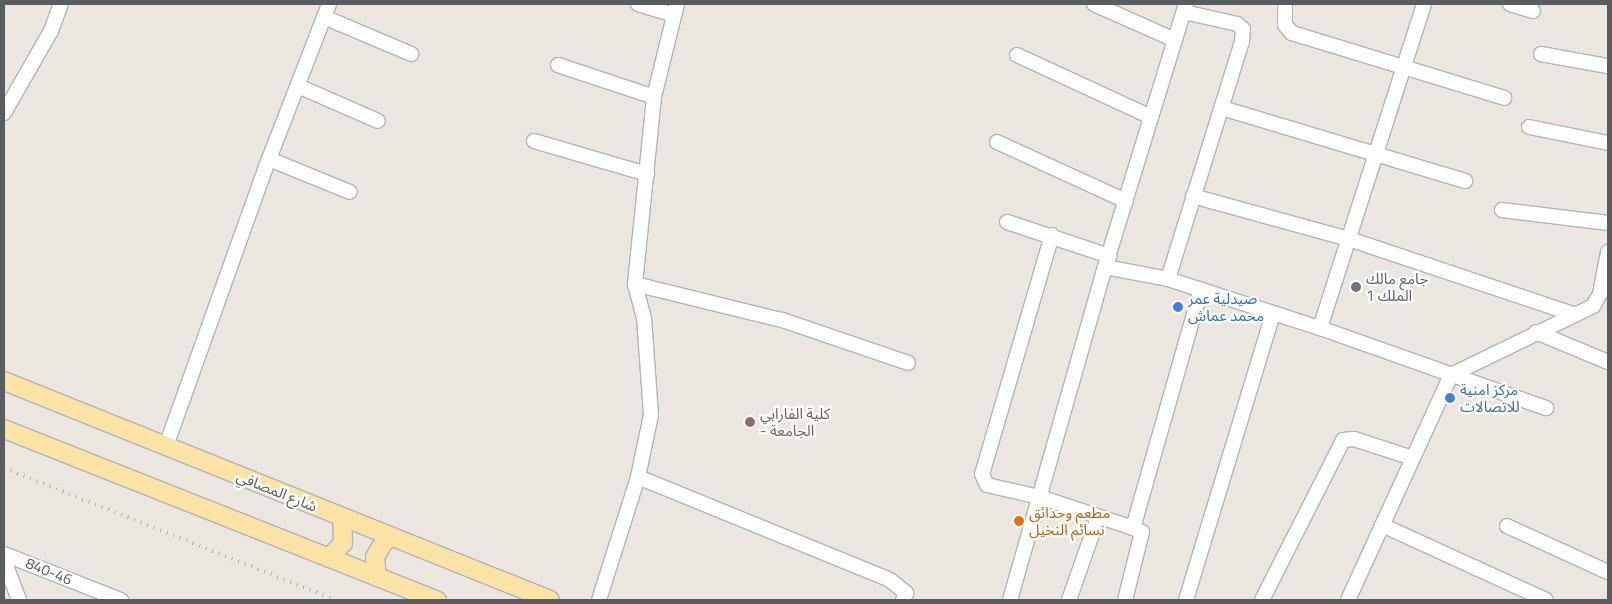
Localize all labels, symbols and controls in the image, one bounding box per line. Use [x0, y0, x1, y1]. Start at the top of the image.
place label: جامع مالك الملك 1 [1366, 269, 1428, 304]
marker: جامع مالك الملك 1 [1350, 281, 1362, 293]
place label: صيدلية عمر محمد عماش [1188, 289, 1264, 324]
marker: صيدلية عمر محمد عماش [1172, 301, 1184, 313]
place label: مركز امنية للاتصالات [1460, 380, 1520, 415]
marker: مركز امنية للاتصالات [1444, 392, 1456, 404]
place label: كلية الفارابي - الجامعة [760, 404, 830, 439]
marker: كلية الفارابي - الجامعة [744, 416, 756, 428]
street label: شارع المصافي [234, 467, 320, 515]
place label: مطعم وحدائق نسائم النخيل [1029, 503, 1110, 538]
marker: مطعم وحدائق نسائم النخيل [1013, 515, 1025, 527]
street label: 840-46 [23, 554, 75, 588]

